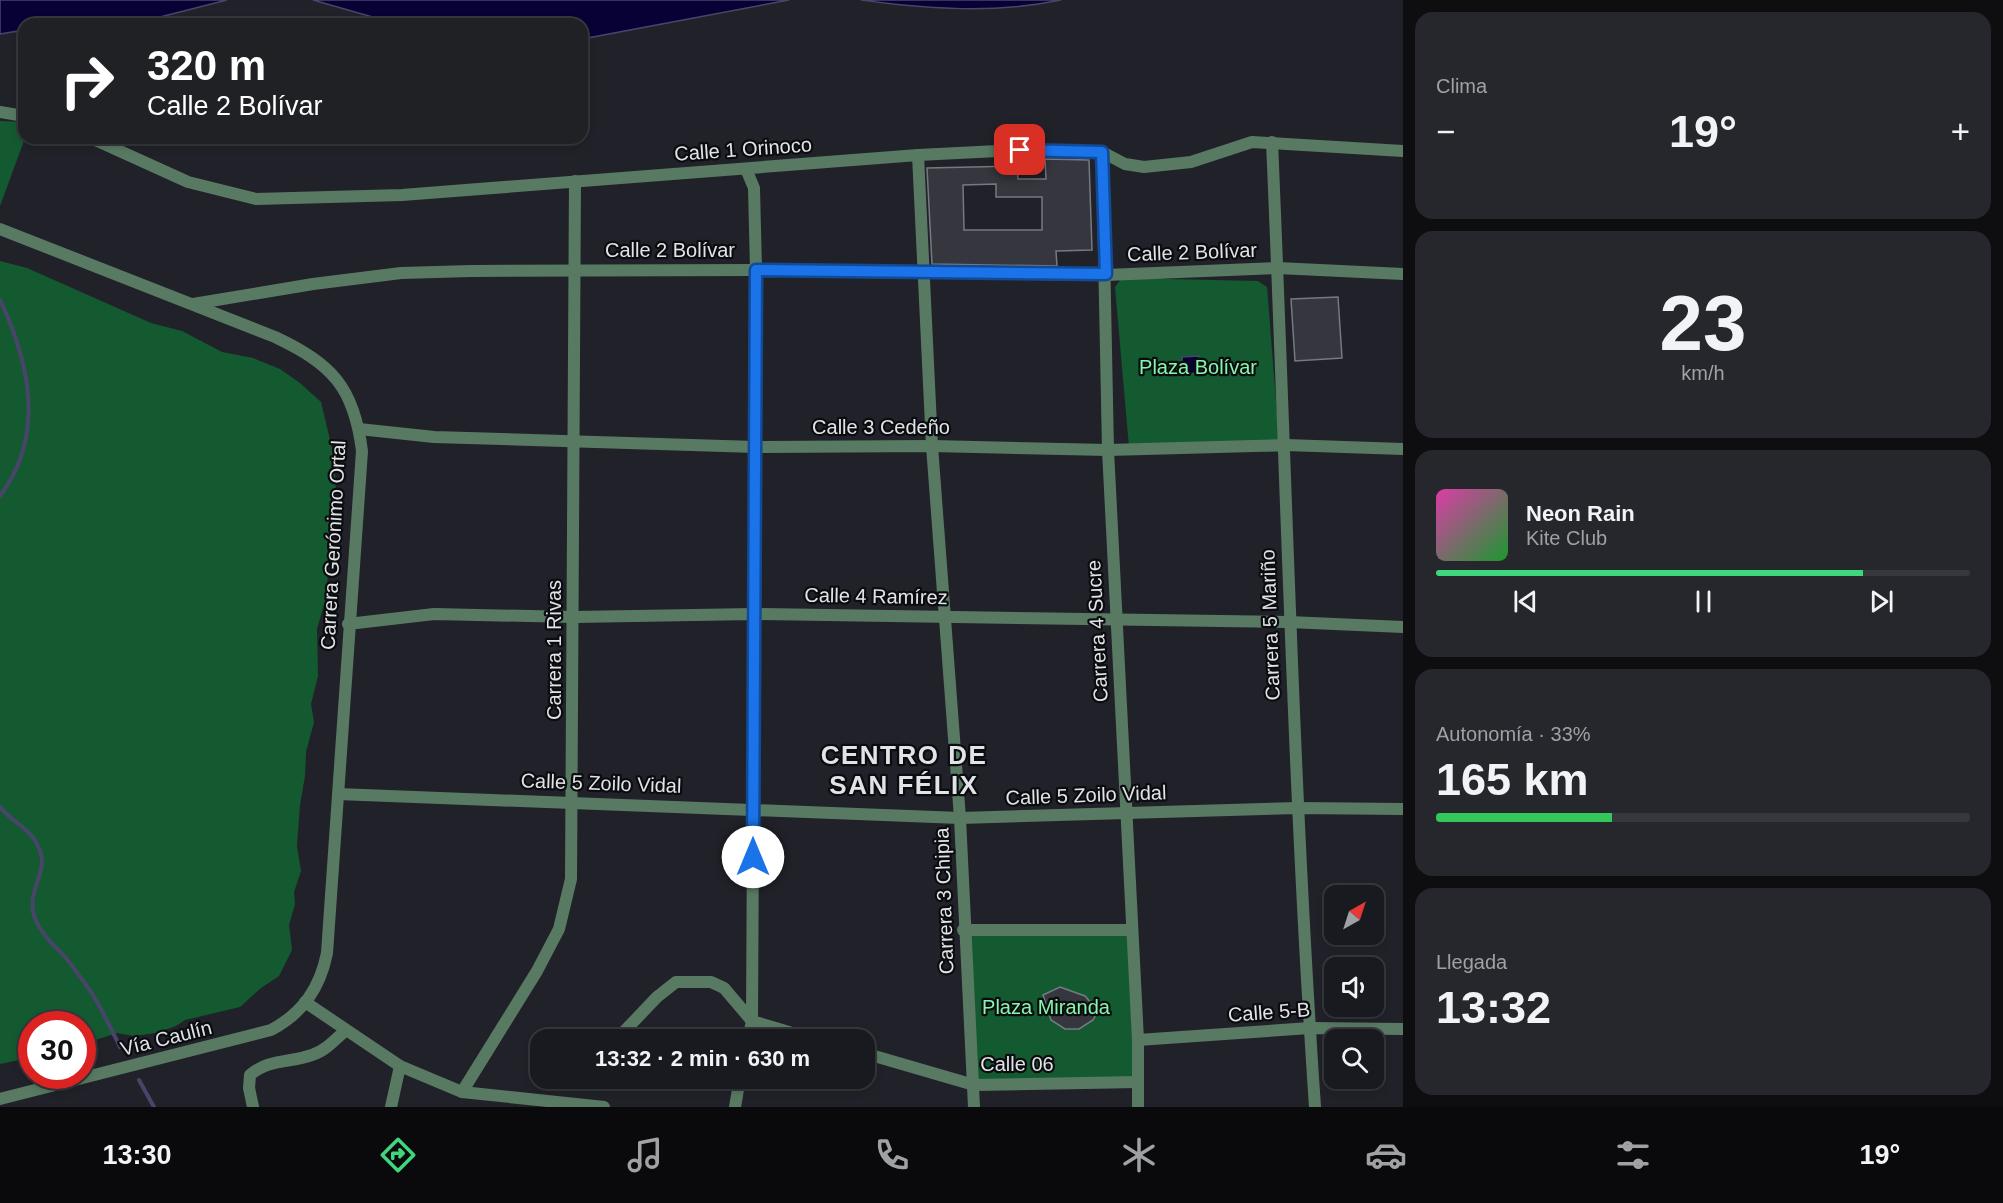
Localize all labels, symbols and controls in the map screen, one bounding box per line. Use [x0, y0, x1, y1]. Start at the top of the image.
icon: right [48, 42, 126, 120]
text: 320 m [147, 42, 266, 89]
text: Clima [1436, 75, 1487, 97]
text: Calle 2 Bolívar [147, 91, 323, 121]
text: 19° [1669, 106, 1737, 157]
text: − [1436, 113, 1455, 150]
text: + [1951, 113, 1970, 150]
pin [994, 124, 1045, 175]
street label: Calle 1 Orinoco [673, 133, 813, 165]
icon: arrive [1003, 133, 1036, 166]
street label: Calle 2 Bolívar [605, 239, 735, 261]
street label: Calle 2 Bolívar [1127, 239, 1258, 265]
text: 23 [1660, 279, 1746, 367]
park label: Plaza Bolívar [1139, 356, 1257, 378]
text: km/h [1681, 362, 1725, 384]
street label: Calle 3 Cedeño [812, 416, 950, 438]
street label: Carrera Gerónimo Ortal [317, 440, 349, 650]
text: Neon Rain [1526, 501, 1635, 526]
text: Kite Club [1526, 527, 1607, 549]
street label: Carrera 5 Mariño [1256, 549, 1284, 701]
street label: Carrera 4 Sucre [1082, 559, 1112, 703]
street label: Carrera 1 Rivas [543, 580, 565, 720]
street label: Calle 4 Ramírez [804, 584, 948, 608]
icon: previous [1509, 585, 1542, 618]
icon: pause [1687, 585, 1720, 618]
icon: next [1865, 585, 1898, 618]
text: Autonomía · 33% [1436, 723, 1591, 745]
district label: CENTRO DE SAN FÉLIX [821, 740, 987, 800]
text: 165 km [1436, 754, 1589, 805]
street label: Calle 5 Zoilo Vidal [520, 769, 682, 797]
street label: Calle 5 Zoilo Vidal [1005, 781, 1167, 809]
position arrow [721, 825, 785, 889]
street label: Carrera 3 Chipia [930, 826, 958, 975]
north arrow [1324, 885, 1384, 945]
map controls [1324, 885, 1384, 1089]
text: Llegada [1436, 951, 1507, 973]
button: sound [1324, 957, 1384, 1017]
text: 13:32 [1436, 982, 1551, 1033]
park label: Plaza Miranda [982, 996, 1111, 1018]
street label: Calle 5-B [1227, 998, 1311, 1026]
speed limit sign: 30 [18, 1011, 96, 1089]
street label: Vía Caulín [118, 1016, 214, 1060]
button: search [1324, 1029, 1384, 1089]
text: 13:32 · 2 min · 630 m [595, 1046, 810, 1071]
street label: Calle 06 [980, 1053, 1054, 1075]
icon: directions [377, 1134, 419, 1176]
icon: music [624, 1134, 666, 1176]
icon: phone [871, 1134, 913, 1176]
icon: climate [1118, 1134, 1160, 1176]
icon: car [1365, 1134, 1407, 1176]
icon: filters [1612, 1134, 1654, 1176]
text: 13:30 [103, 1140, 172, 1170]
text: 19° [1860, 1140, 1900, 1170]

